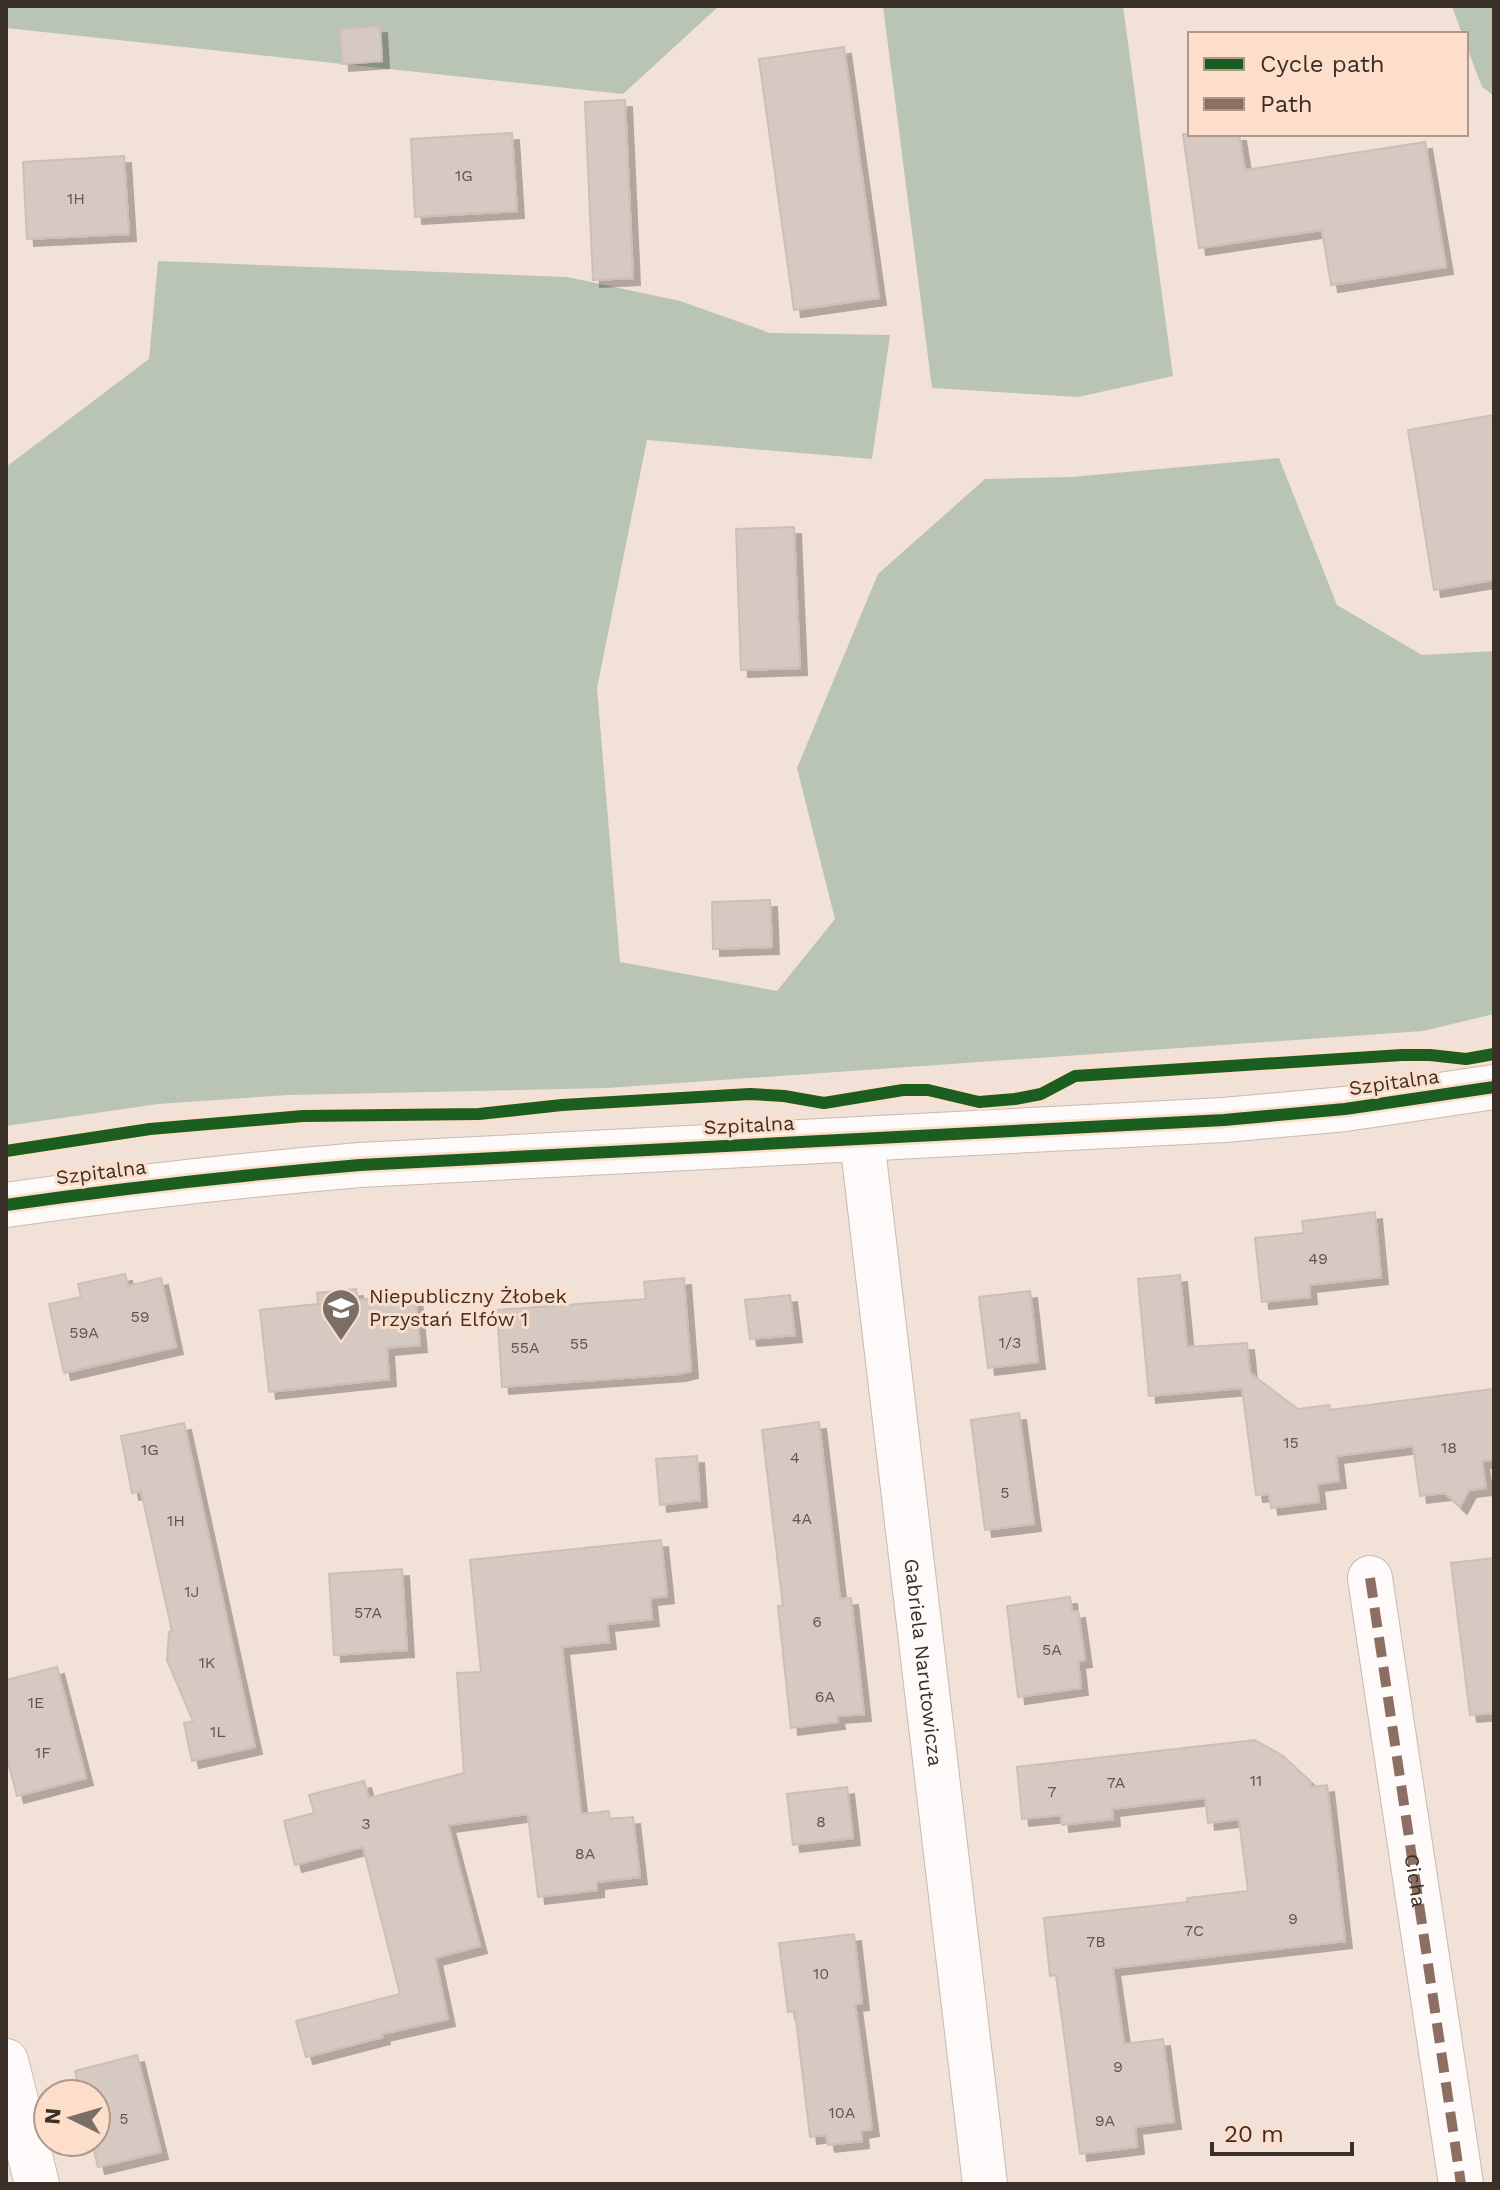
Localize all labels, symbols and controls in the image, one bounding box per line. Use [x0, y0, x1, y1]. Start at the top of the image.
legend [1188, 32, 1468, 136]
text: Cycle path [1260, 50, 1385, 78]
text: Path [1260, 90, 1313, 118]
house number: 1G [455, 166, 473, 185]
house number: 1H [67, 189, 85, 208]
street label: Szpitalna [1347, 1064, 1441, 1100]
street label: Szpitalna [703, 1111, 795, 1139]
street label: Szpitalna [54, 1155, 148, 1189]
house number: 49 [1308, 1249, 1328, 1268]
place label: Niepubliczny Żłobek Przystań Elfów 1 [369, 1284, 567, 1331]
school or university icon: Niepubliczny Żłobek Przystań Elfów 1 [320, 1287, 362, 1342]
house number: 59 [130, 1307, 150, 1326]
house number: 59A [69, 1323, 99, 1342]
house number: 1/3 [999, 1333, 1021, 1352]
house number: 55 [570, 1334, 588, 1353]
house number: 55A [510, 1338, 540, 1357]
house number: 15 [1283, 1433, 1299, 1452]
house number: 18 [1441, 1438, 1457, 1457]
house number: 1G [141, 1440, 159, 1459]
house number: 4 [790, 1448, 800, 1467]
house number: 5 [1000, 1483, 1010, 1502]
house number: 4A [792, 1509, 813, 1528]
house number: 1H [167, 1511, 185, 1530]
street label: Gabriela Narutowicza [899, 1557, 948, 1768]
house number: 1J [184, 1582, 200, 1601]
house number: 57A [354, 1603, 382, 1622]
house number: 6 [812, 1612, 822, 1631]
house number: 5A [1042, 1640, 1062, 1659]
house number: 1K [199, 1653, 216, 1672]
house number: 6A [815, 1687, 836, 1706]
house number: 1E [28, 1693, 44, 1712]
house number: 1L [210, 1722, 226, 1741]
house number: 1F [35, 1743, 51, 1762]
house number: 11 [1250, 1771, 1262, 1790]
house number: 7A [1107, 1773, 1126, 1792]
house number: 7 [1048, 1782, 1057, 1801]
house number: 8 [816, 1812, 826, 1831]
house number: 3 [361, 1814, 371, 1833]
house number: 8A [575, 1844, 596, 1863]
street label: Cicha [1400, 1852, 1431, 1909]
house number: 9 [1288, 1909, 1298, 1928]
house number: 7C [1184, 1921, 1204, 1940]
house number: 7B [1086, 1932, 1106, 1951]
house number: 10 [813, 1964, 829, 1983]
house number: 9 [1113, 2057, 1123, 2076]
north arrow [32, 2078, 112, 2158]
house number: 10A [829, 2103, 856, 2122]
scale bar [1212, 2106, 1352, 2156]
text: N [39, 2107, 66, 2126]
house number: 5 [119, 2109, 129, 2128]
house number: 9A [1095, 2111, 1116, 2130]
text: 20 m [1224, 2120, 1284, 2148]

